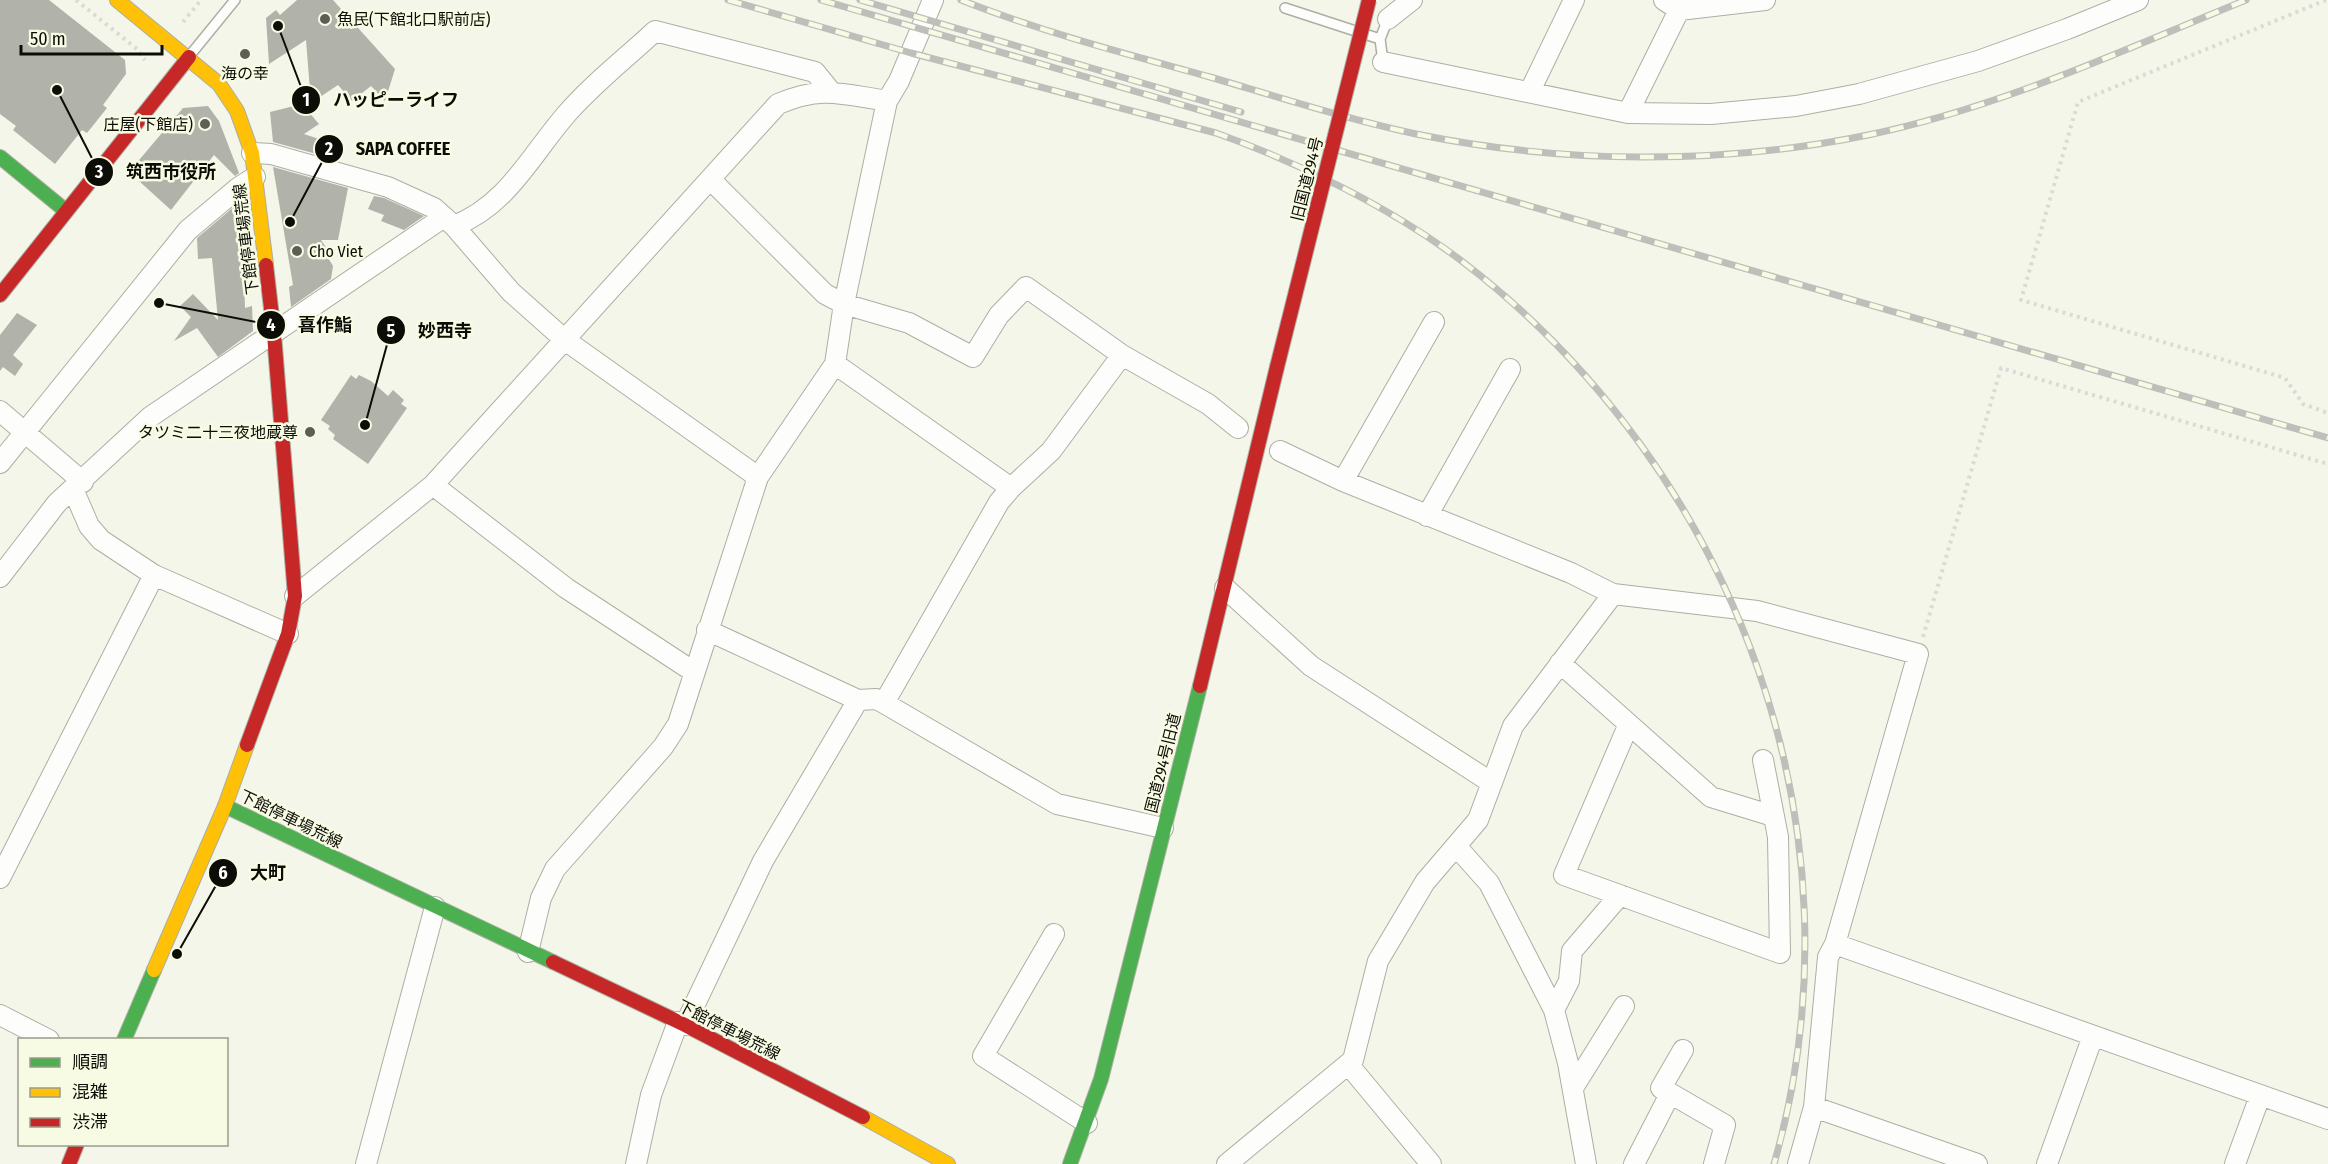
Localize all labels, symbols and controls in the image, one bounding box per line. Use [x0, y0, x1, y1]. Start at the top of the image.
place label: 魚民(下館北口駅前店) [337, 10, 491, 29]
marker: 魚民(下館北口駅前店) [318, 12, 332, 26]
scale bar [21, 18, 162, 56]
text: 50 m [30, 28, 66, 50]
marker: 海の幸 [238, 47, 252, 61]
place label: 海の幸 [221, 64, 269, 83]
callout: ハッピーライフ [291, 82, 471, 118]
text: 1 [302, 89, 310, 111]
text: ハッピーライフ [333, 89, 459, 111]
place label: 庄屋(下館店) [104, 115, 193, 134]
marker: 庄屋(下館店) [198, 117, 212, 131]
callout: SAPA COFFEE [314, 131, 462, 167]
street label: 旧国道294号 [1287, 135, 1327, 223]
text: 2 [324, 138, 333, 160]
text: SAPA COFFEE [356, 138, 451, 160]
callout: 筑西市役所 [84, 154, 228, 190]
text: 3 [94, 161, 104, 183]
text: 筑西市役所 [126, 161, 216, 183]
street label: 下館停車場荒線 [230, 182, 262, 296]
place label: Cho Viet [309, 242, 364, 261]
marker: Cho Viet [290, 244, 304, 258]
callout: 喜作鮨 [256, 307, 364, 343]
callout: 妙西寺 [376, 312, 484, 348]
text: 4 [266, 314, 276, 336]
text: 喜作鮨 [298, 314, 352, 336]
text: 5 [387, 320, 396, 342]
text: 妙西寺 [418, 320, 472, 342]
place label: タツミ二十三夜地蔵尊 [138, 423, 298, 442]
marker: タツミ二十三夜地蔵尊 [303, 425, 317, 439]
street label: 国道294号旧道 [1141, 711, 1185, 815]
street label: 下館停車場荒線 [236, 786, 346, 852]
callout: 大町 [208, 855, 298, 891]
text: 6 [218, 862, 228, 884]
text: 大町 [250, 862, 286, 884]
street label: 下館停車場荒線 [675, 996, 783, 1064]
legend [18, 1038, 228, 1146]
text: 順調 [72, 1051, 108, 1073]
text: 混雑 [72, 1081, 108, 1103]
text: 渋滞 [72, 1111, 108, 1133]

